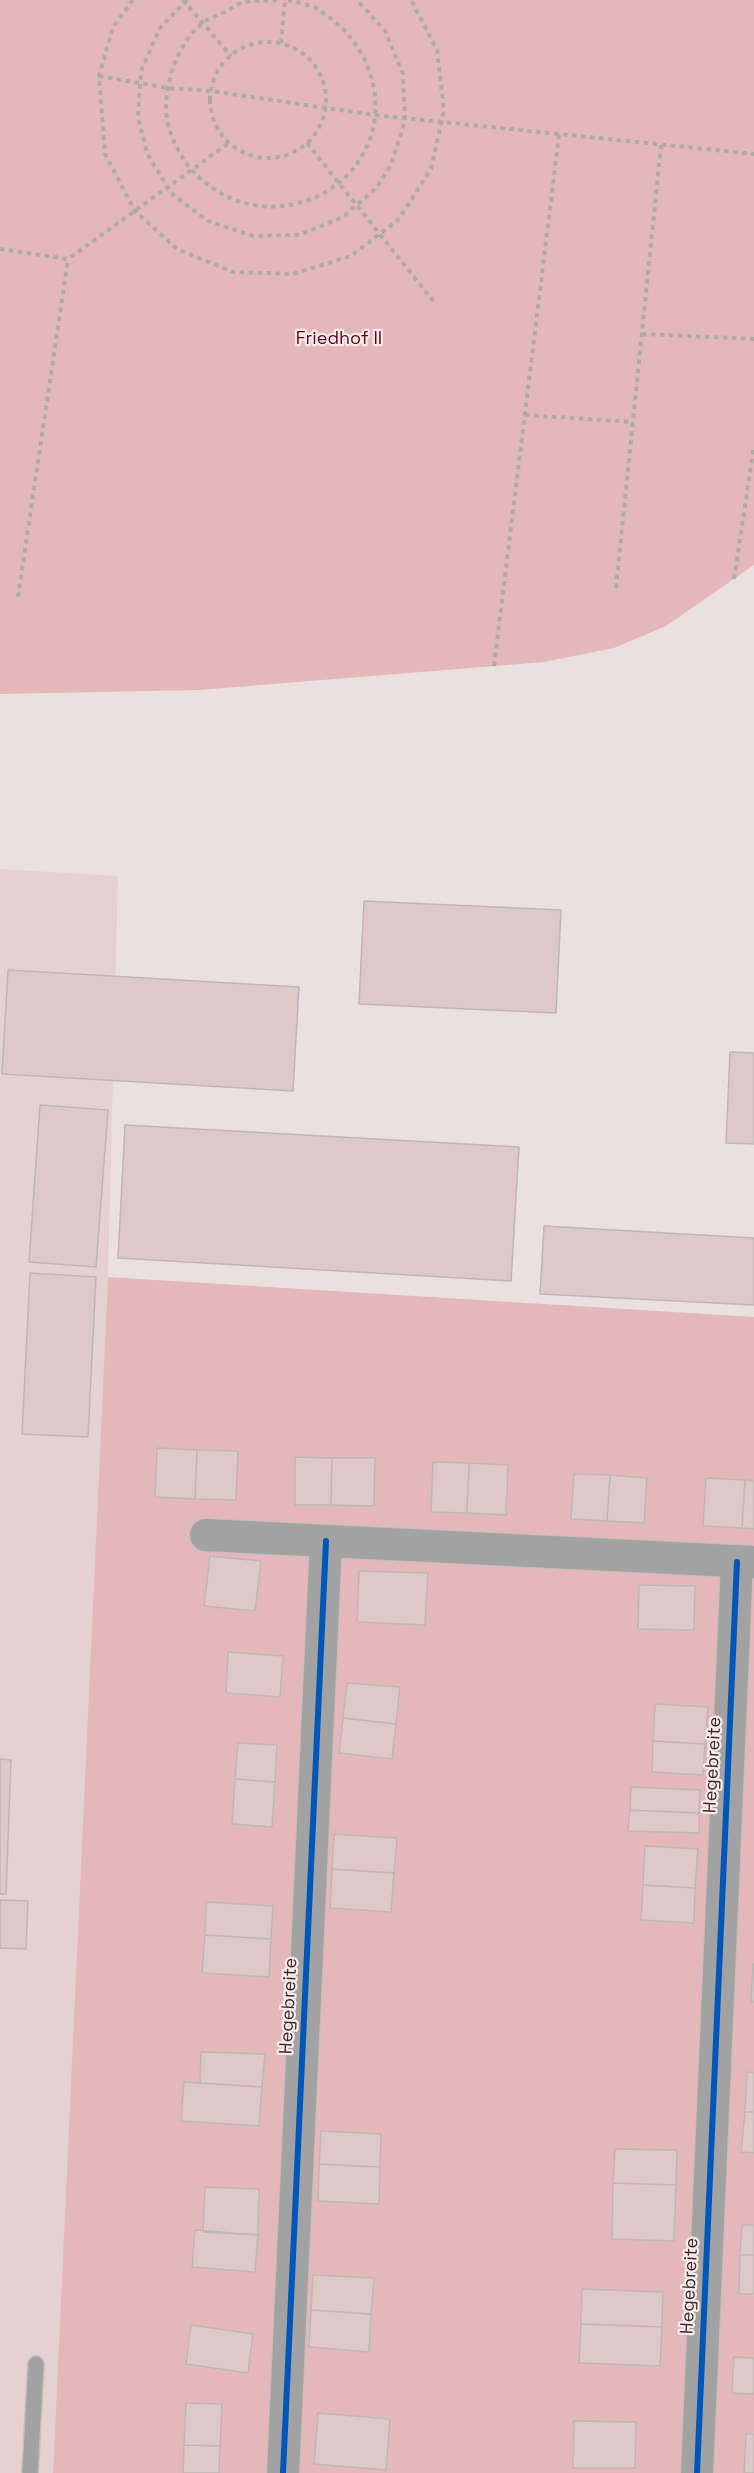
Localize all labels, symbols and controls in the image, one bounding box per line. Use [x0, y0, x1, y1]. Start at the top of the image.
park label: Friedhof II [296, 328, 382, 350]
street label: Hegebreite [700, 1716, 726, 1814]
street label: Hegebreite [276, 1957, 302, 2055]
street label: Hegebreite [677, 2237, 703, 2335]

